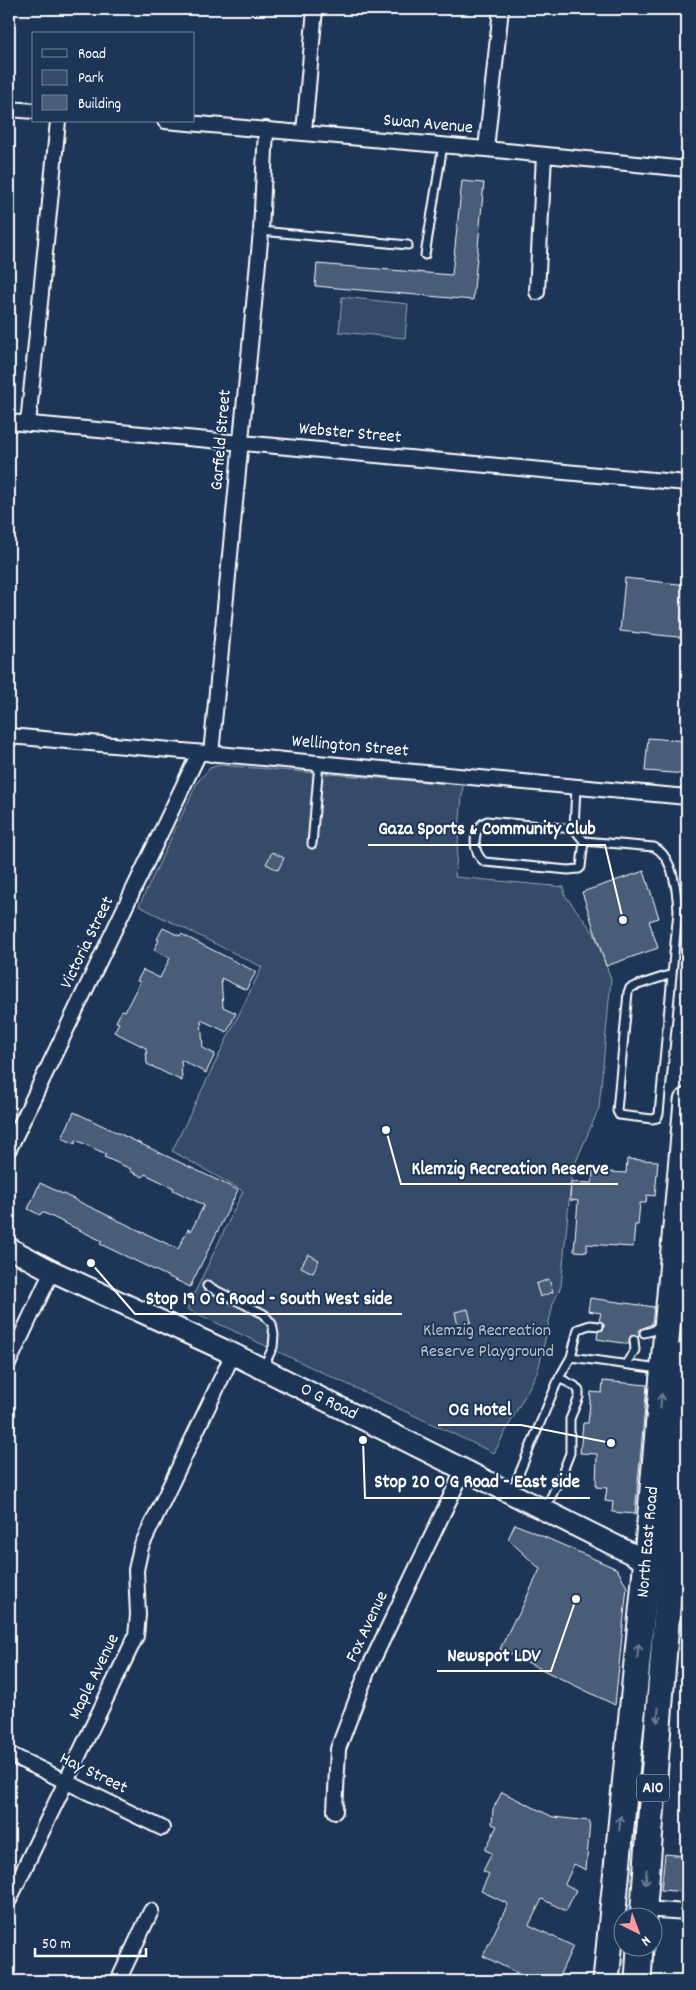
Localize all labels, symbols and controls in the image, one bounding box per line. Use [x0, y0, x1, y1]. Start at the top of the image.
legend [32, 32, 195, 122]
text: Road [78, 44, 106, 66]
text: Park [78, 68, 104, 90]
text: Building [78, 94, 121, 116]
street label: Swan Avenue [382, 109, 474, 141]
street label: Garfield Street [205, 388, 239, 491]
street label: Webster Street [298, 417, 403, 451]
street label: Wellington Street [291, 729, 410, 765]
callout: Gaza Sports & Community Club [368, 811, 605, 845]
text: Gaza Sports & Community Club [378, 817, 596, 844]
street label: Victoria Street [55, 892, 121, 993]
callout: Klemzig Recreation Reserve [401, 1150, 618, 1184]
text: Klemzig Recreation Reserve [411, 1157, 609, 1184]
callout: Stop 19 O G Road - South West side [135, 1280, 402, 1314]
text: Stop 19 O G Road - South West side [146, 1287, 392, 1314]
park label: Klemzig Recreation Reserve Playground [420, 1319, 554, 1365]
street label: O G Road [296, 1377, 362, 1427]
callout: OG Hotel [438, 1391, 521, 1425]
one-way arrow [656, 1393, 666, 1409]
text: OG Hotel [449, 1398, 512, 1425]
callout: Stop 20 O G Road - East side [365, 1464, 590, 1498]
text: Stop 20 O G Road - East side [374, 1470, 580, 1497]
street label: North East Road [631, 1485, 666, 1599]
street label: Fox Avenue [341, 1587, 395, 1667]
street label: Maple Avenue [63, 1630, 127, 1724]
callout: Newspot LDV [437, 1637, 551, 1671]
one-way arrow [633, 1643, 643, 1659]
text: Newspot LDV [447, 1644, 541, 1671]
one-way arrow [653, 1707, 663, 1723]
street label: Hay Street [55, 1747, 132, 1801]
road number: A10 [637, 1775, 669, 1802]
one-way arrow [615, 1815, 625, 1831]
one-way arrow [641, 1869, 651, 1885]
north arrow [614, 1908, 664, 1958]
scale bar [35, 1925, 146, 1957]
text: N [636, 1930, 655, 1950]
text: 50 m [42, 1934, 71, 1956]

